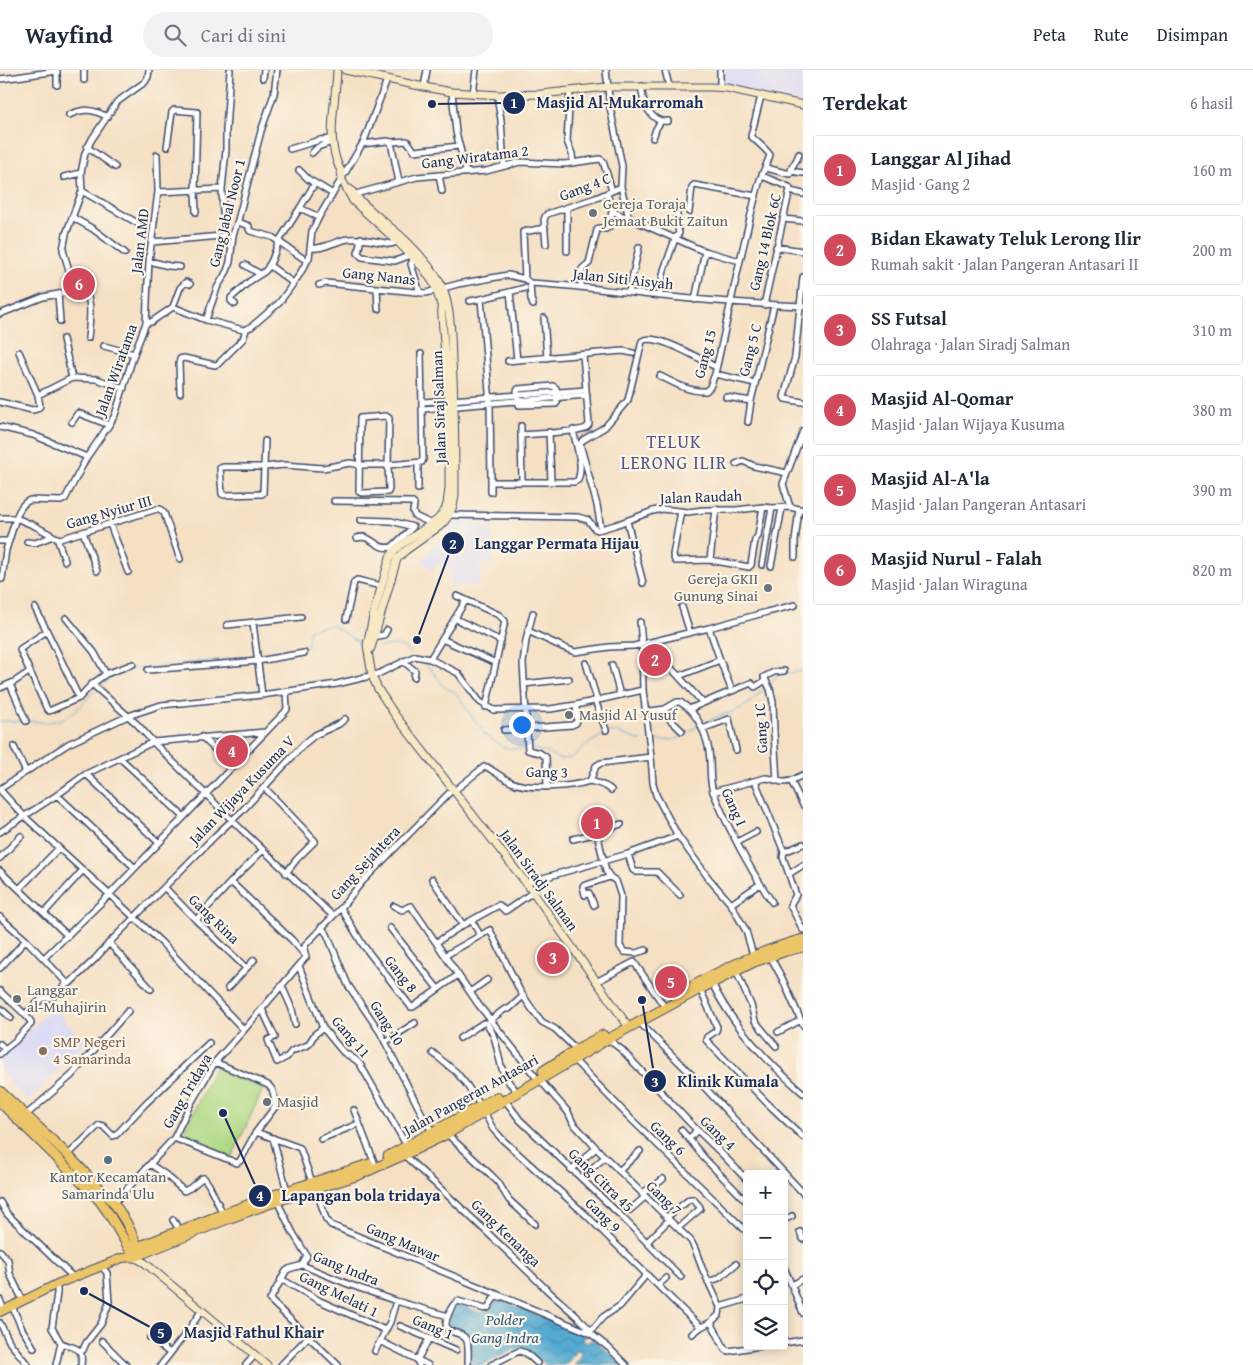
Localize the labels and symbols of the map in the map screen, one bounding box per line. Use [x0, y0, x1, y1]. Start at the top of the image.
callout: Masjid Al-Mukarromah [502, 87, 714, 118]
text: Masjid Al-Mukarromah [537, 90, 704, 114]
text: 1 [510, 92, 518, 113]
street label: Gang Wiratama 2 [420, 140, 530, 173]
street label: Gang Jabal Noor 1 [203, 156, 250, 269]
street label: Gang 4 C [556, 167, 614, 206]
street label: Gang 14 Blok 6C [743, 191, 786, 293]
place label: Gereja Toraja Jemaat Bukit Zaitun [601, 193, 729, 231]
street label: Jalan AMD [125, 207, 154, 277]
marker: Gereja Toraja Jemaat Bukit Zaitun [587, 207, 599, 219]
street label: Gang Nanas [341, 261, 417, 290]
street label: Jalan Siti Aisyah [570, 263, 675, 294]
pin: 6 [63, 265, 95, 303]
street label: Jalan Wiratama [88, 321, 142, 421]
street label: Gang 5 C [733, 321, 766, 379]
street label: Gang 15 [688, 327, 721, 381]
street label: Jalan Siraj Salman [426, 350, 451, 466]
district label: TELUK LERONG ILIR [621, 428, 727, 476]
street label: Jalan Raudah [658, 485, 743, 508]
street label: Gang Nyiur III [64, 489, 154, 534]
callout: Langgar Permata Hijau [440, 528, 649, 559]
text: Langgar Permata Hijau [475, 531, 640, 555]
text: 2 [449, 533, 457, 554]
place label: Gereja GKII Gunung Sinai [674, 568, 758, 606]
marker: Gereja GKII Gunung Sinai [762, 582, 774, 594]
pin: 2 [639, 641, 671, 679]
street label: Gang 1C [749, 702, 772, 754]
place label: Masjid Al Yusuf [579, 704, 679, 725]
marker: Masjid Al Yusuf [563, 709, 575, 721]
your location [509, 712, 535, 738]
street label: Jalan Wijaya Kusuma V [183, 730, 299, 850]
pin: 4 [216, 732, 248, 770]
street label: Gang 3 [526, 761, 568, 782]
street label: Gang I [717, 784, 752, 829]
pin: 1 [581, 804, 613, 842]
street label: Gang Sejahtera [325, 821, 405, 904]
street label: Jalan Siradj Salman [494, 823, 584, 935]
street label: Gang Rina [184, 889, 244, 948]
pin: 3 [537, 939, 569, 977]
street label: Gang 8 [380, 951, 423, 997]
pin: 5 [655, 963, 687, 1001]
place label: Langgar al-Muhajirin [27, 979, 107, 1017]
marker: Langgar al-Muhajirin [11, 993, 23, 1005]
street label: Gang 10 [365, 996, 409, 1049]
street label: Gang 11 [327, 1011, 376, 1062]
place label: SMP Negeri 4 Samarinda [53, 1031, 131, 1069]
marker: SMP Negeri 4 Samarinda [37, 1045, 49, 1057]
street label: Gang Tridaya [157, 1049, 217, 1132]
street label: Jalan Pangeran Antasari [398, 1049, 542, 1141]
callout: Klinik Kumala [642, 1066, 789, 1097]
text: Klinik Kumala [677, 1069, 780, 1093]
text: 3 [651, 1071, 659, 1092]
place label: Masjid [277, 1091, 319, 1112]
marker: Masjid [261, 1096, 273, 1108]
street label: Gang 4 [696, 1110, 741, 1155]
street label: Gang 6 [646, 1115, 691, 1160]
street label: Gang Citra 45 [564, 1143, 639, 1216]
marker: Kantor Kecamatan Samarinda Ulu [102, 1154, 114, 1166]
place label: Kantor Kecamatan Samarinda Ulu [50, 1166, 167, 1204]
street label: Gang 7 [642, 1175, 687, 1220]
callout: Lapangan bola tridaya [247, 1180, 451, 1211]
text: Lapangan bola tridaya [282, 1183, 441, 1207]
text: 4 [256, 1185, 264, 1206]
street label: Gang 9 [581, 1192, 626, 1237]
street label: Gang Kenanga [467, 1194, 546, 1271]
street label: Gang Mawar [363, 1217, 443, 1266]
street label: Gang Indra [310, 1245, 382, 1290]
street label: Gang Melati 1 [296, 1265, 382, 1322]
water label: Polder Gang Indra [471, 1307, 539, 1349]
street label: Gang 1 [410, 1309, 457, 1344]
callout: Masjid Fathul Khair [149, 1317, 334, 1348]
text: Masjid Fathul Khair [184, 1320, 325, 1344]
text: 5 [157, 1322, 165, 1343]

